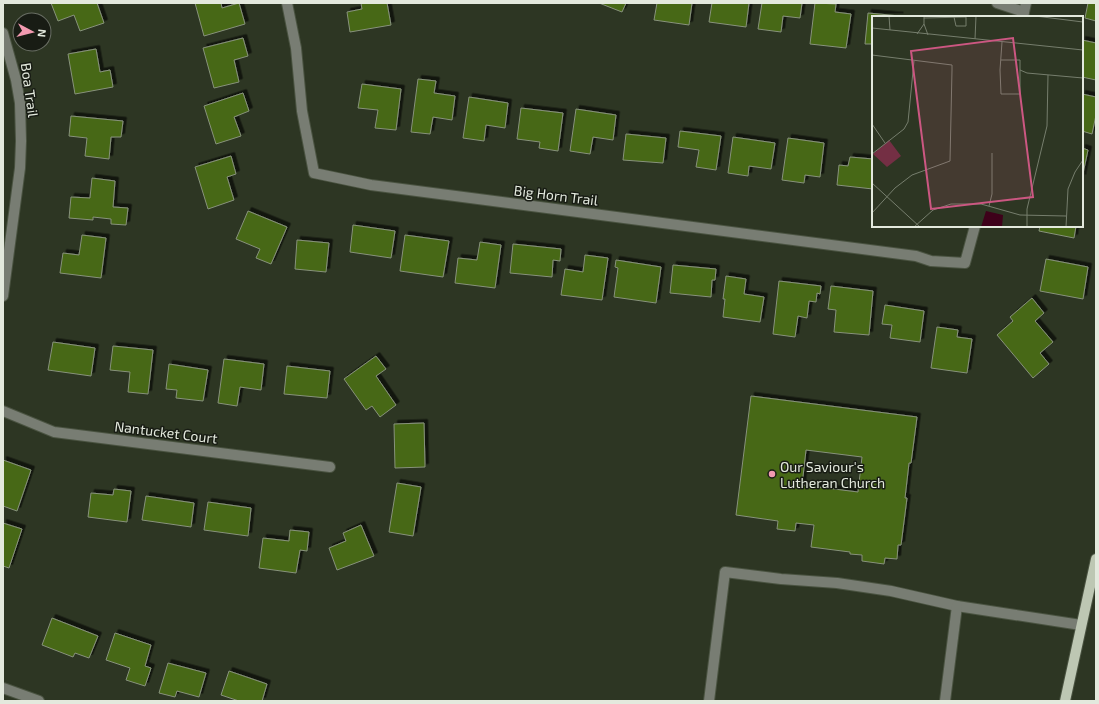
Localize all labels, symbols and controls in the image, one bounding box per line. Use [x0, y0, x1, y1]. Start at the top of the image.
north arrow [12, 12, 52, 52]
inset map [872, 16, 1083, 227]
text: N [35, 29, 49, 38]
street label: Boa Trail [18, 62, 42, 119]
street label: Big Horn Trail [513, 181, 600, 209]
street label: Nantucket Court [114, 417, 218, 447]
place label: Our Saviour's Lutheran Church [780, 458, 885, 491]
marker: Our Saviour's Lutheran Church [767, 469, 777, 479]

